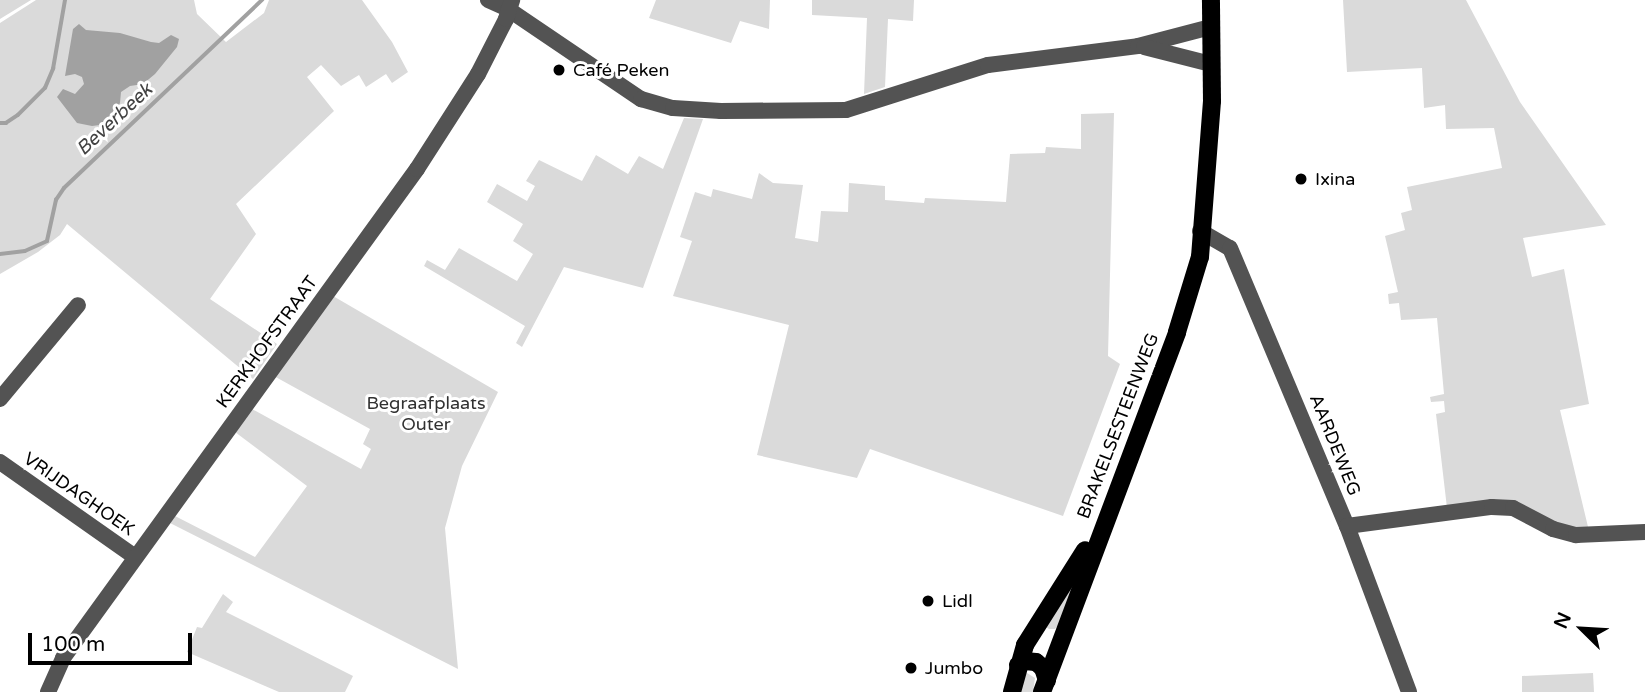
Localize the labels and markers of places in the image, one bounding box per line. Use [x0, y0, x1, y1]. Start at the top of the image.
place label: Café Peken [573, 59, 669, 81]
marker: Café Peken [551, 62, 567, 78]
place label: Ixina [1315, 168, 1355, 190]
marker: Ixina [1293, 171, 1309, 187]
place label: Lidl [942, 590, 973, 612]
marker: Lidl [920, 593, 936, 609]
place label: Jumbo [925, 657, 983, 679]
marker: Jumbo [903, 660, 919, 676]

